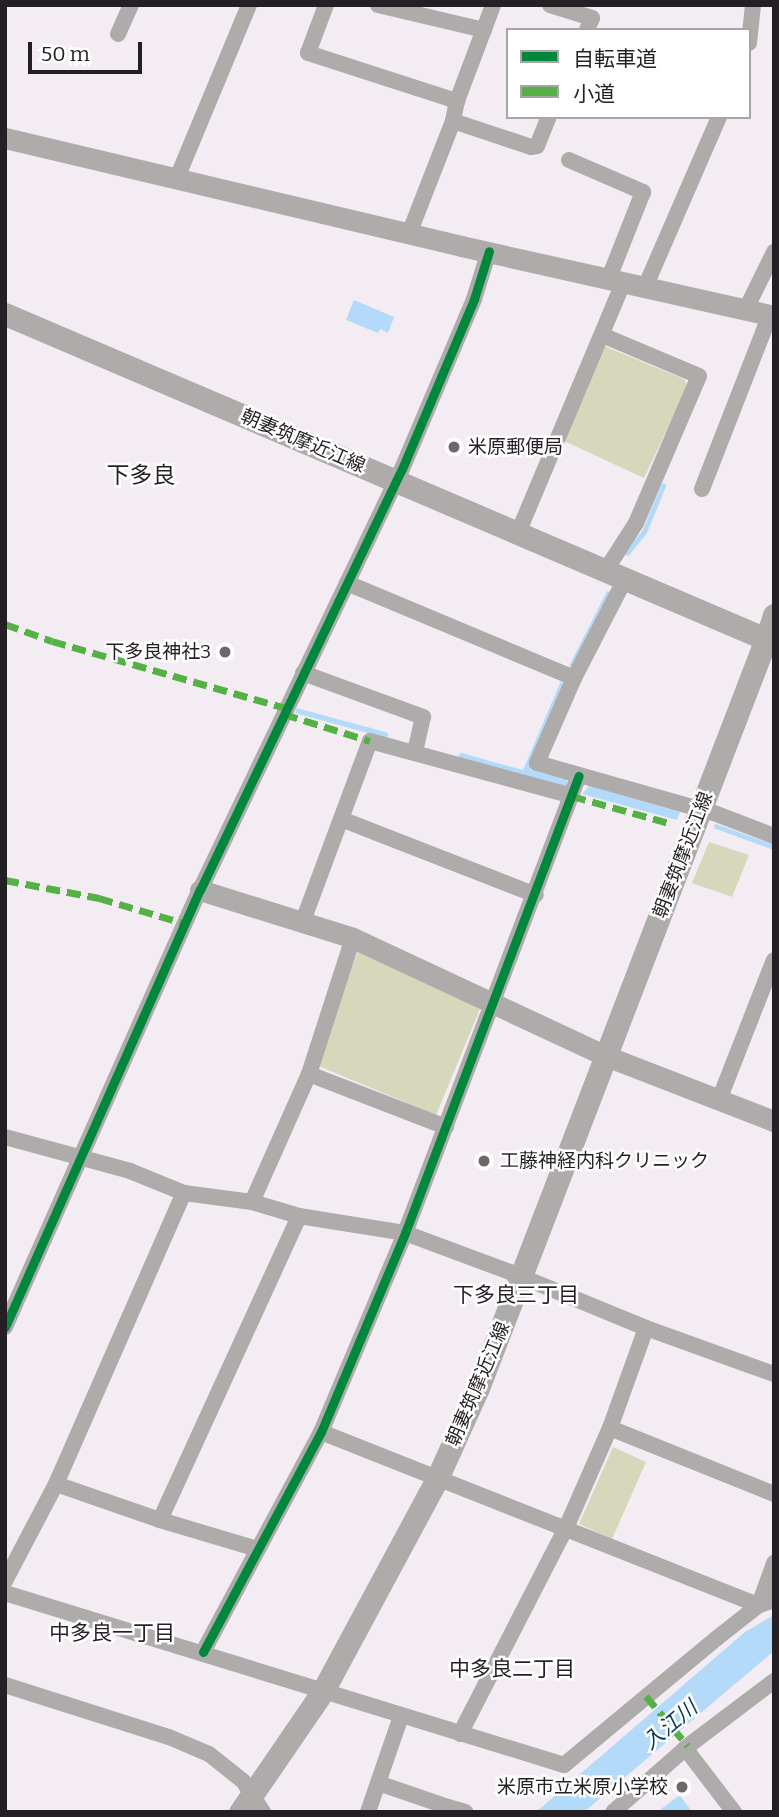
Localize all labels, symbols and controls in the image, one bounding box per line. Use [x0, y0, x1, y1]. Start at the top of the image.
scale bar [32, 28, 145, 72]
legend [506, 28, 751, 119]
text: 50 m [41, 41, 90, 67]
text: 自転車道 [573, 46, 657, 72]
text: 小道 [573, 81, 615, 107]
street label: 朝妻筑摩近江線 [237, 405, 369, 477]
place label: 米原郵便局 [468, 436, 563, 458]
marker: 米原郵便局 [446, 439, 462, 455]
district label: 下多良 [107, 461, 175, 489]
place label: 下多良神社3 [105, 641, 211, 663]
marker: 下多良神社3 [217, 644, 233, 660]
street label: 朝妻筑摩近江線 [649, 789, 717, 921]
place label: 工藤神経内科クリニック [500, 1150, 709, 1172]
marker: 工藤神経内科クリニック [474, 1151, 494, 1171]
district label: 下多良三丁目 [453, 1282, 579, 1308]
street label: 朝妻筑摩近江線 [442, 1318, 514, 1450]
district label: 中多良一丁目 [49, 1620, 175, 1646]
district label: 中多良二丁目 [449, 1656, 575, 1682]
water label: 入江川 [638, 1695, 702, 1755]
place label: 米原市立米原小学校 [497, 1776, 668, 1798]
marker: 米原市立米原小学校 [674, 1779, 690, 1795]

